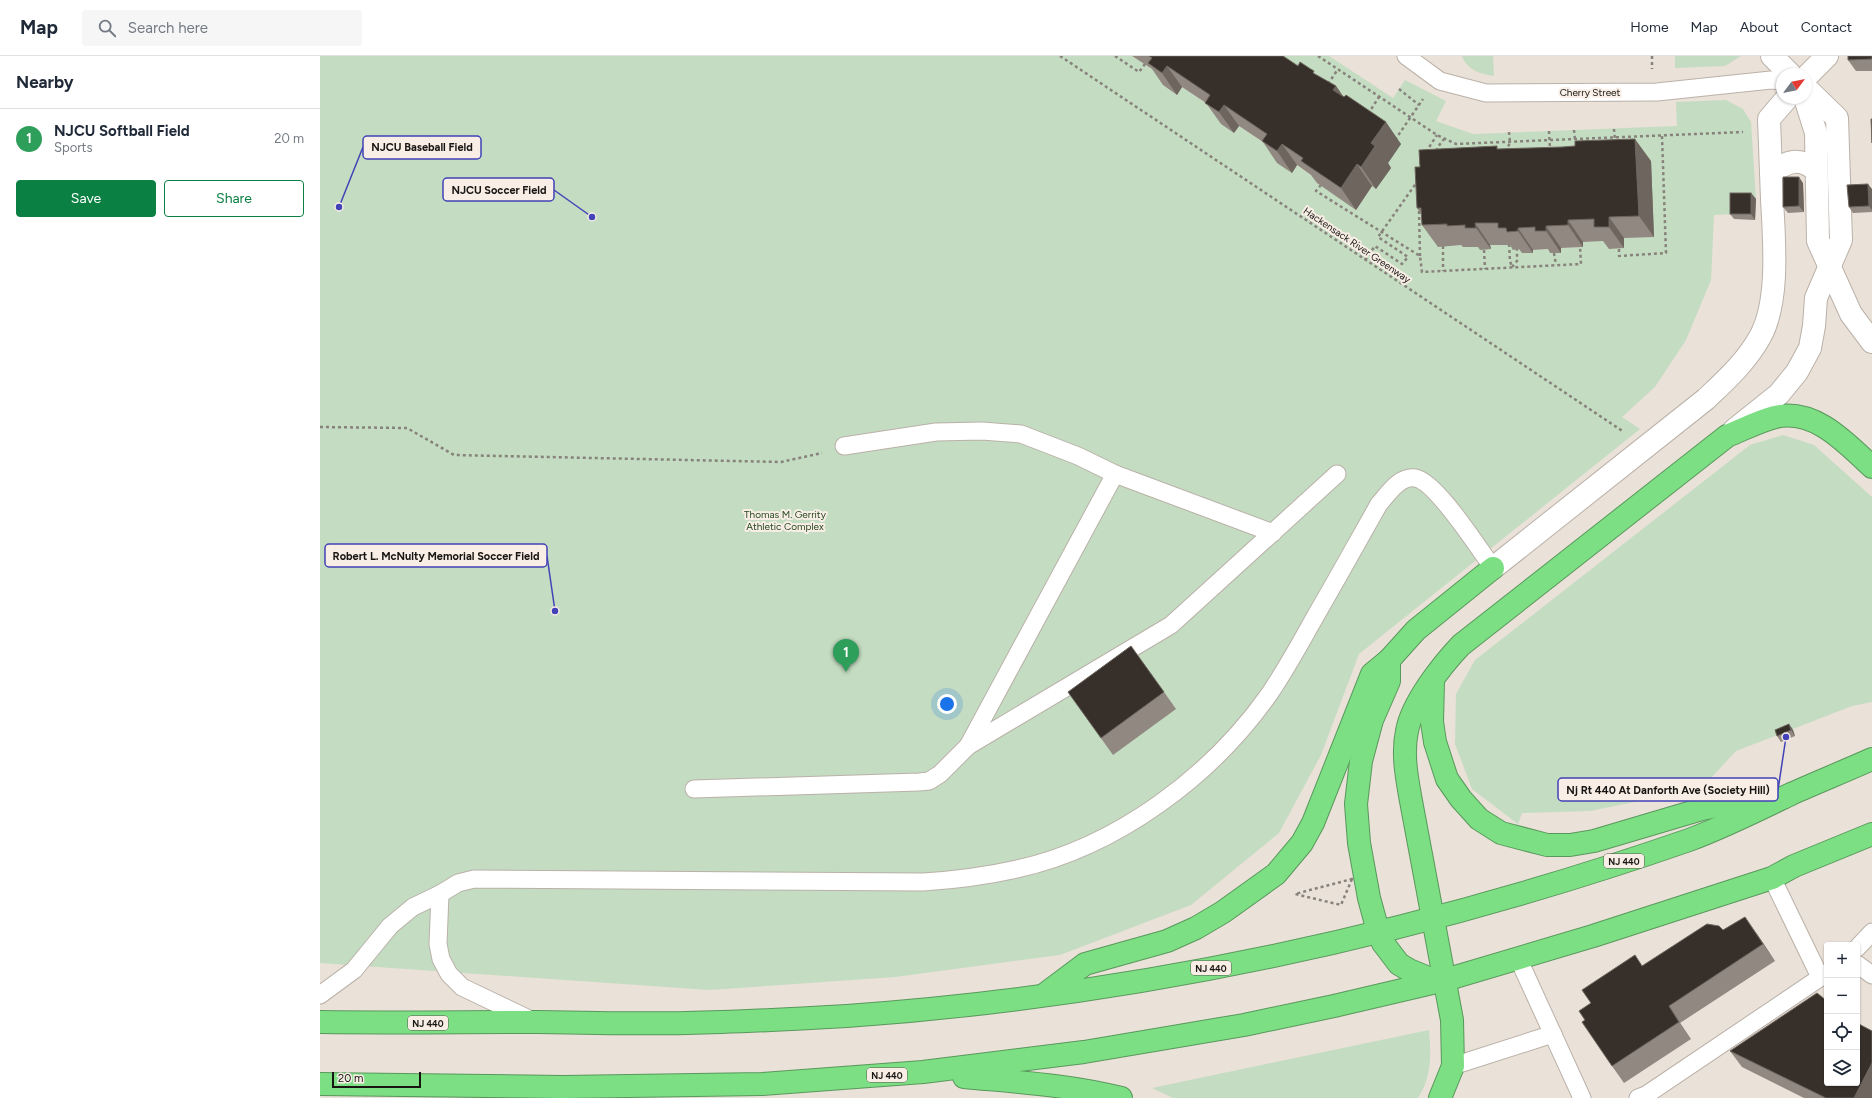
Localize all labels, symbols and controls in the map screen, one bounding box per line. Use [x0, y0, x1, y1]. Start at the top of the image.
search box [82, 10, 362, 46]
text: Map [20, 16, 58, 39]
icon: search [96, 17, 118, 39]
text: Search here [128, 19, 208, 37]
text: Home [1630, 19, 1669, 36]
text: Map [1691, 19, 1718, 36]
text: About [1740, 19, 1779, 36]
text: Contact [1801, 19, 1852, 36]
north arrow [1776, 68, 1812, 104]
text: Nearby [16, 72, 74, 92]
street label: Cherry Street [1560, 86, 1621, 99]
text: NJCU Softball Field [54, 122, 190, 140]
text: 1 [26, 131, 32, 146]
text: 20 m [274, 131, 304, 146]
callout: NJCU Baseball Field [363, 136, 481, 159]
text: Sports [54, 140, 93, 155]
text: NJCU Baseball Field [371, 141, 473, 154]
callout: NJCU Soccer Field [443, 178, 554, 201]
button: Save [16, 180, 156, 217]
button: Share [164, 180, 304, 217]
text: NJCU Soccer Field [451, 184, 547, 197]
street label: Hackensack River Greenway [1301, 204, 1414, 286]
park label: Thomas M. Gerrity Athletic Complex [744, 508, 827, 533]
callout: Robert L. McNulty Memorial Soccer Field [325, 544, 547, 567]
text: Robert L. McNulty Memorial Soccer Field [333, 550, 539, 563]
pin: 1 [833, 639, 859, 672]
your location [937, 694, 957, 714]
callout: Nj Rt 440 At Danforth Ave (Society Hill) [1558, 778, 1778, 801]
text: Nj Rt 440 At Danforth Ave (Society Hill) [1566, 784, 1770, 797]
road number: NJ 440 [1604, 854, 1644, 868]
map controls [1824, 942, 1860, 1086]
button: + [1824, 942, 1860, 978]
road number: NJ 440 [1191, 961, 1231, 975]
button: − [1824, 978, 1860, 1014]
button: locate [1824, 1014, 1860, 1050]
road number: NJ 440 [408, 1016, 448, 1030]
button: layers [1824, 1050, 1860, 1086]
road number: NJ 440 [867, 1068, 907, 1082]
scale bar [332, 1070, 421, 1089]
text: 20 m [338, 1072, 363, 1085]

